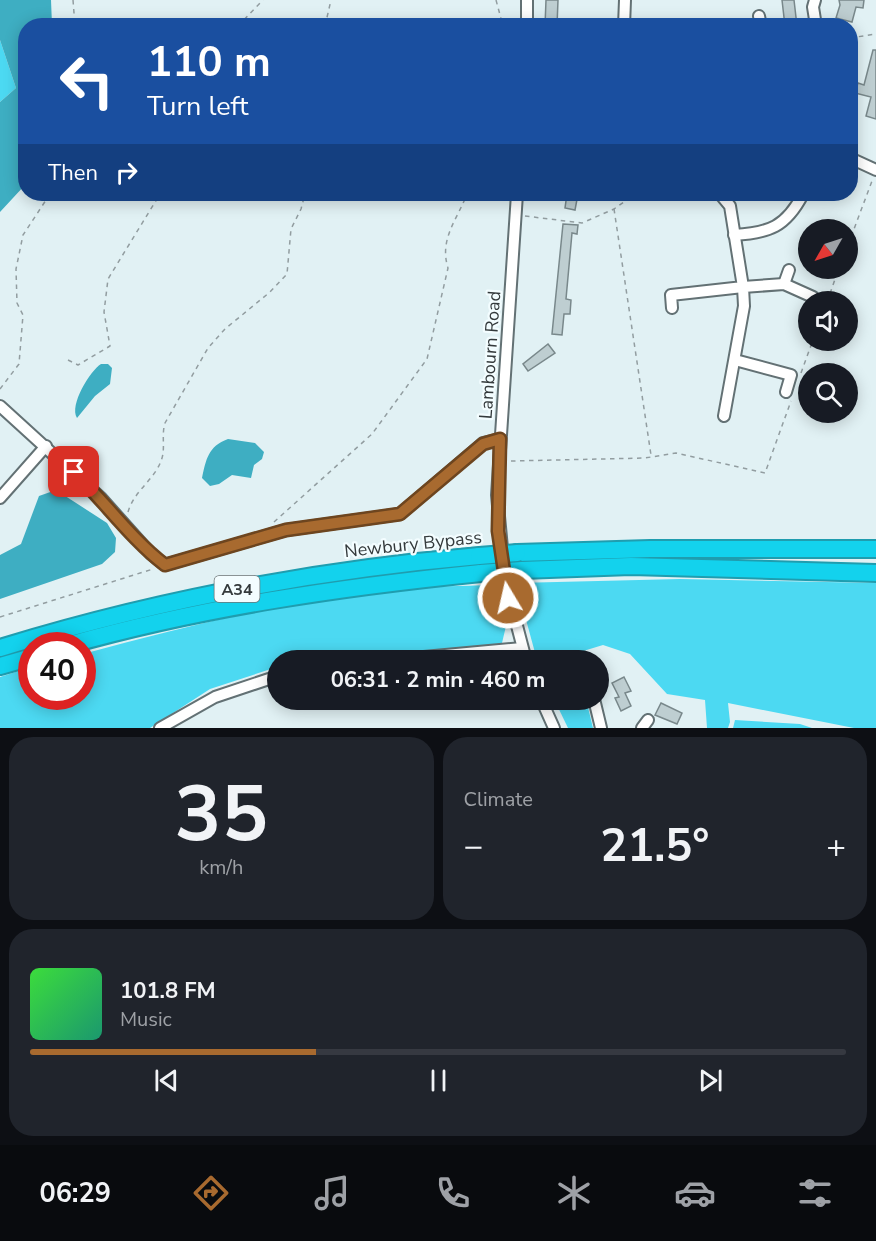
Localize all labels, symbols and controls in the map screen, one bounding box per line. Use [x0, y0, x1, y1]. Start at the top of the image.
text: 110 m [147, 34, 271, 91]
icon: left [48, 42, 126, 120]
text: Turn left [147, 88, 248, 125]
icon: right [110, 156, 143, 189]
text: Then [48, 158, 98, 188]
north arrow [798, 219, 858, 279]
map controls [798, 219, 858, 423]
street label: Lambourn Road [474, 290, 506, 420]
button: sound [798, 291, 858, 351]
button: search [798, 363, 858, 423]
pin [48, 446, 99, 497]
icon: arrive [57, 455, 90, 488]
street label: Newbury Bypass [343, 525, 483, 563]
position arrow [476, 566, 540, 630]
road number: A34 [214, 576, 260, 602]
speed limit sign: 40 [18, 632, 96, 710]
text: 06:31 · 2 min · 460 m [331, 665, 545, 695]
text: 35 [174, 761, 268, 868]
text: Climate [464, 786, 533, 813]
text: 21.5° [600, 816, 709, 877]
text: − [464, 824, 483, 869]
text: + [826, 824, 846, 869]
text: km/h [199, 854, 243, 881]
text: 101.8 FM [120, 976, 216, 1006]
text: Music [120, 1006, 172, 1033]
icon: previous [150, 1064, 183, 1097]
icon: pause [422, 1064, 455, 1097]
icon: next [694, 1064, 727, 1097]
icon: directions [190, 1172, 232, 1214]
icon: music [311, 1172, 353, 1214]
icon: phone [432, 1172, 474, 1214]
icon: climate [553, 1172, 595, 1214]
icon: car [674, 1172, 716, 1214]
icon: filters [794, 1172, 836, 1214]
text: 06:29 [39, 1175, 111, 1212]

